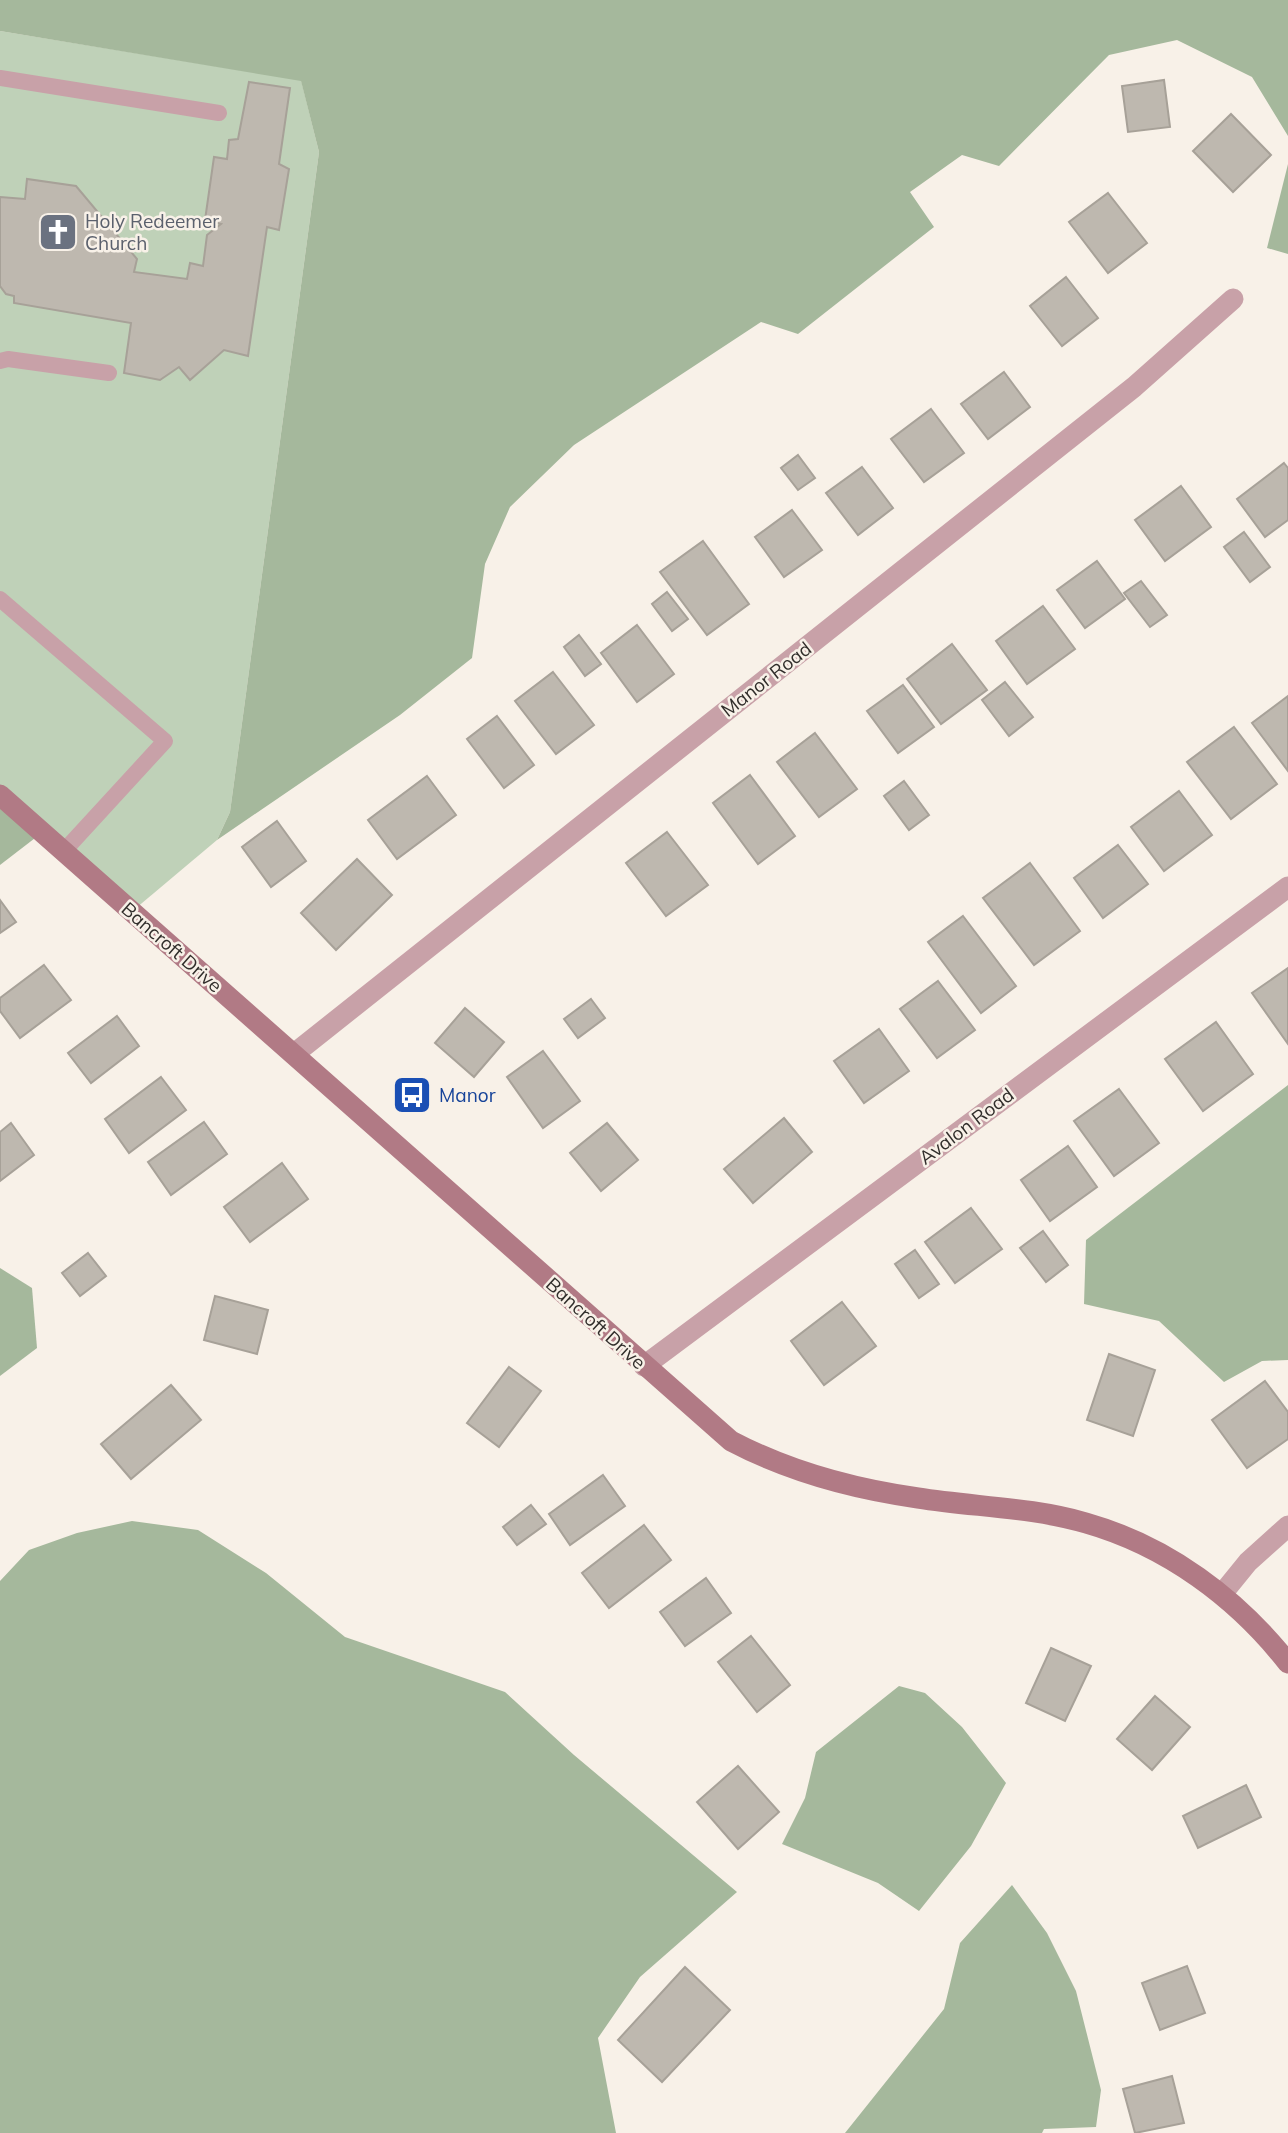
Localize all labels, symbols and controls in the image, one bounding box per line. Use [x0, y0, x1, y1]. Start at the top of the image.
place label: Holy Redeemer Church [85, 209, 219, 255]
church icon: Holy Redeemer Church [37, 211, 79, 253]
street label: Manor Road [716, 636, 816, 722]
street label: Bancroft Drive [117, 897, 227, 997]
bus stop icon: Manor [391, 1074, 433, 1116]
street label: Avalon Road [914, 1082, 1018, 1170]
place label: Manor [439, 1083, 496, 1107]
street label: Bancroft Drive [541, 1272, 651, 1374]

